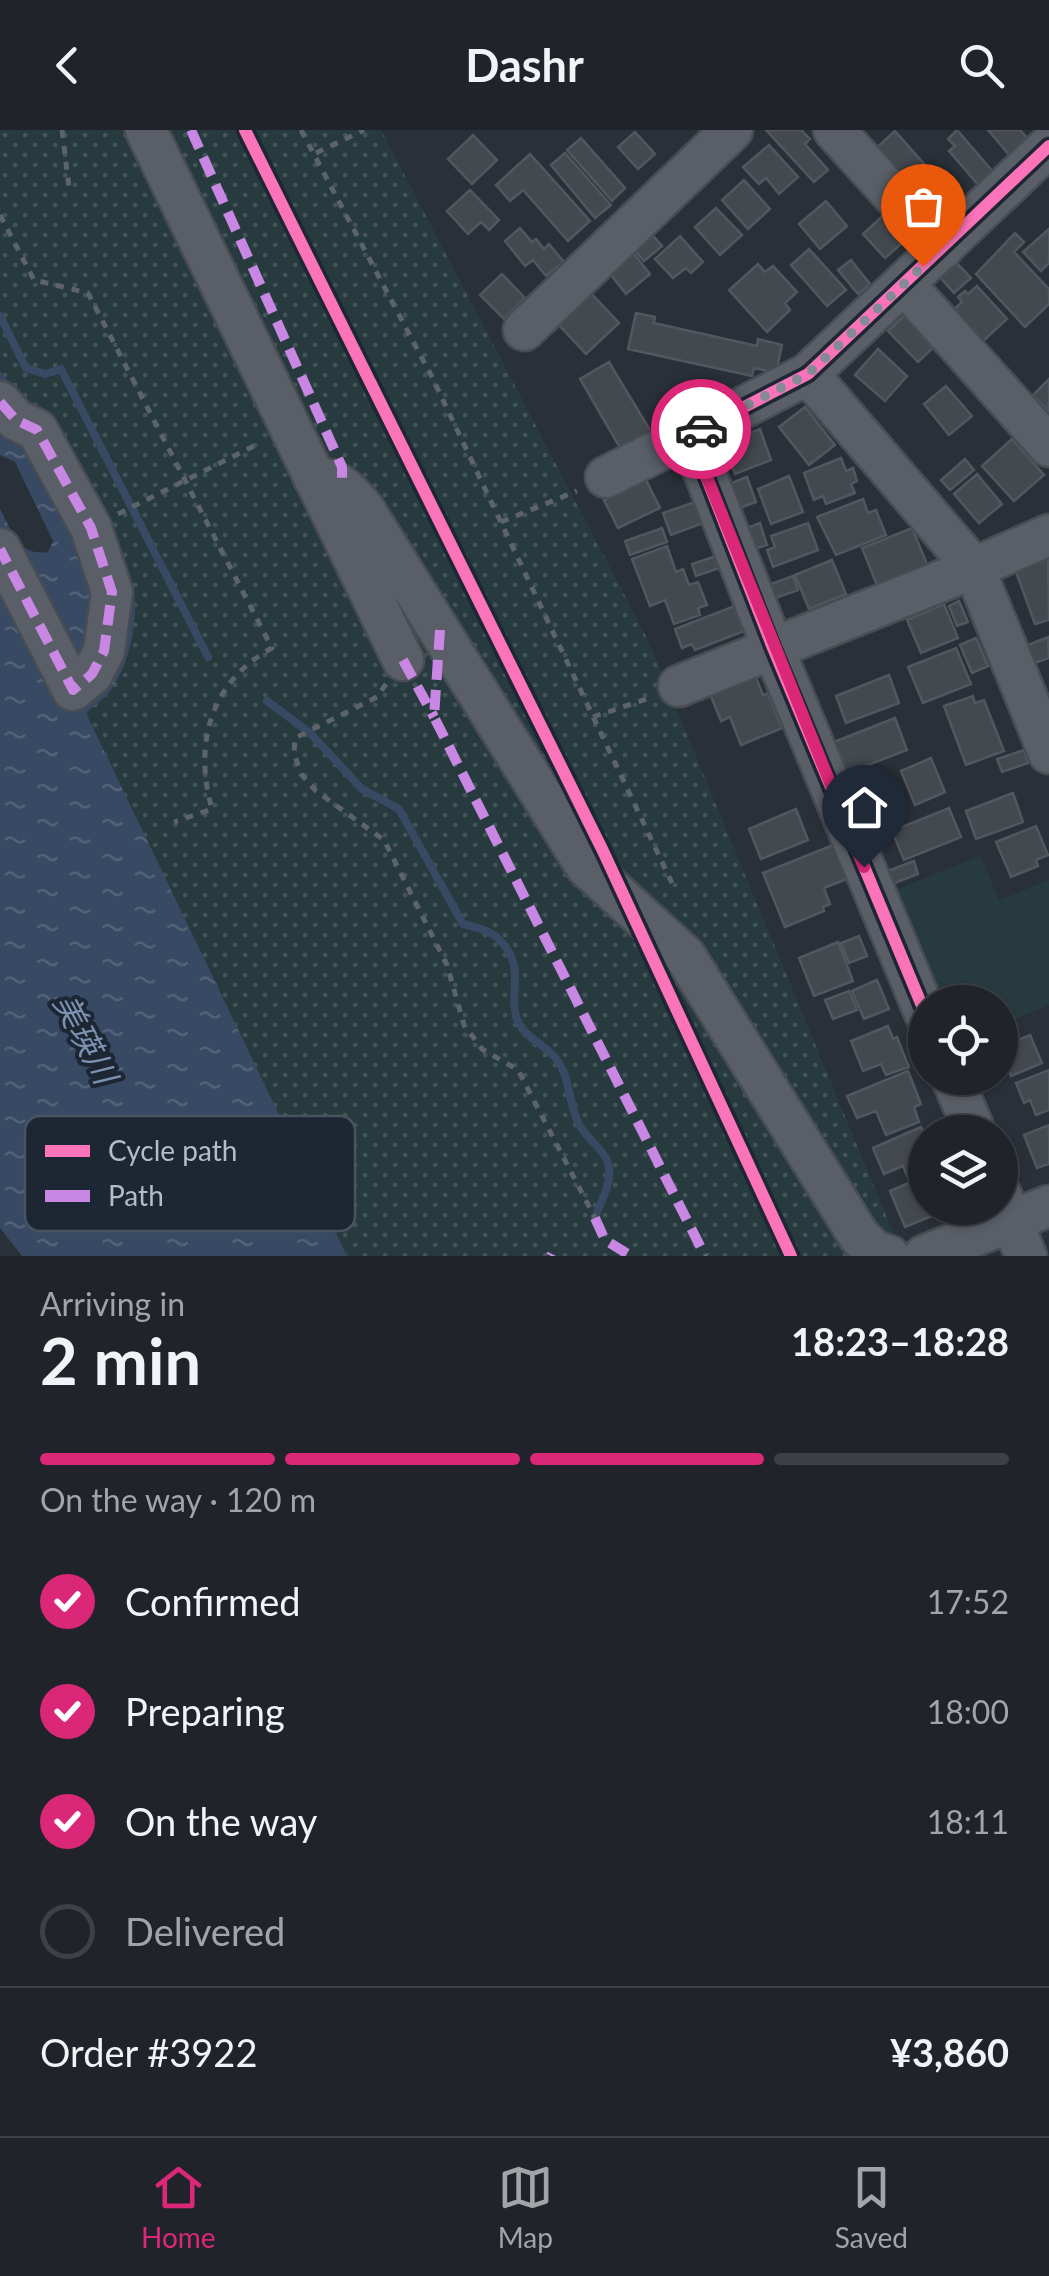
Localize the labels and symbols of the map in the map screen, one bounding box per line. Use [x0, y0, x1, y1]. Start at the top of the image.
pin [881, 164, 966, 267]
courier [651, 379, 751, 479]
pin [822, 765, 907, 868]
water label: 美瑛川 [47, 987, 127, 1092]
legend [25, 1116, 355, 1231]
text: Cycle path [108, 1133, 237, 1167]
text: Path [108, 1178, 164, 1212]

